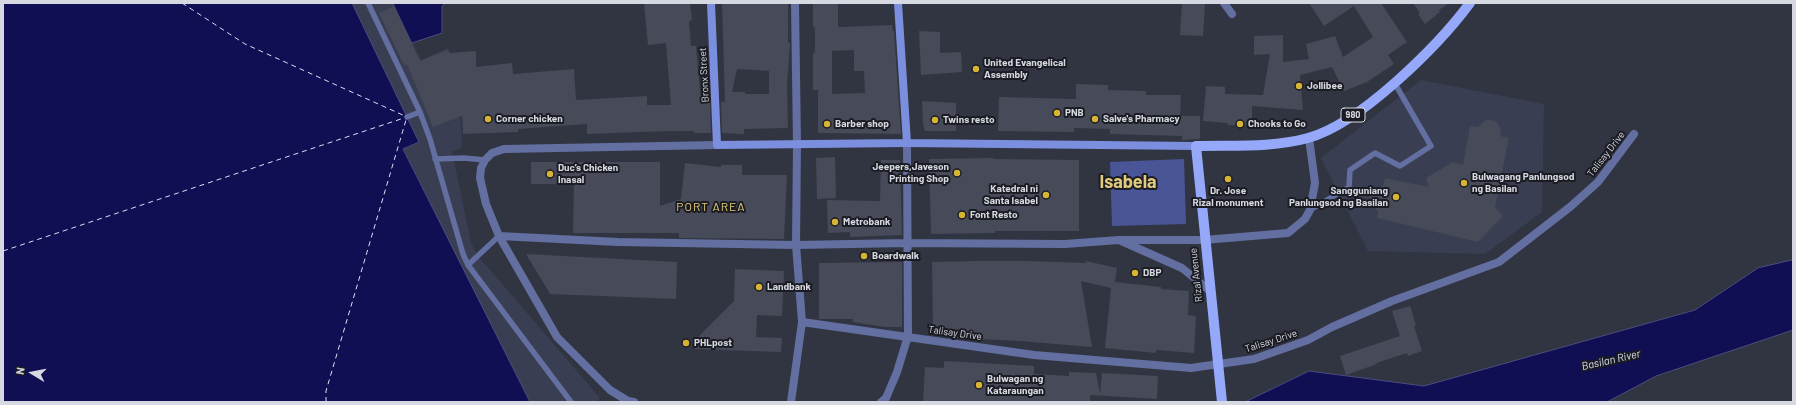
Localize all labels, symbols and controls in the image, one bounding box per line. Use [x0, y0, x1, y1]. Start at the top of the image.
street label: Bronx Street [697, 47, 711, 103]
place label: United Evangelical Assembly [984, 57, 1066, 80]
marker: United Evangelical Assembly [971, 64, 981, 74]
place label: Jollibee [1307, 80, 1342, 92]
marker: Jollibee [1294, 81, 1304, 91]
place label: PNB [1065, 107, 1084, 119]
marker: PNB [1052, 108, 1062, 118]
road number: 980 [1341, 108, 1365, 122]
place label: Corner chicken [496, 113, 563, 125]
place label: Salve's Pharmacy [1103, 113, 1179, 125]
marker: Corner chicken [483, 114, 493, 124]
place label: Twins resto [943, 114, 995, 126]
marker: Salve's Pharmacy [1090, 114, 1100, 124]
marker: Twins resto [930, 115, 940, 125]
place label: Barber shop [835, 118, 889, 130]
place label: Chooks to Go [1248, 118, 1306, 130]
marker: Barber shop [822, 119, 832, 129]
marker: Chooks to Go [1235, 119, 1245, 129]
street label: Talisay Drive [1585, 129, 1627, 179]
place label: Jeepers,Javeson Printing Shop [872, 161, 949, 184]
place label: Duc’s Chicken Inasal [558, 162, 618, 186]
marker: Jeepers,Javeson Printing Shop [952, 168, 962, 178]
marker: Duc’s Chicken Inasal [545, 169, 555, 179]
district label: Isabela [1099, 171, 1157, 193]
place label: Bulwagang Panlungsod ng Basilan [1472, 171, 1575, 194]
marker: Dr. Jose Rizal monument [1223, 174, 1233, 184]
marker: Bulwagang Panlungsod ng Basilan [1459, 178, 1469, 188]
place label: Katedral ni Santa Isabel [984, 183, 1038, 206]
place label: Dr. Jose Rizal monument [1193, 185, 1263, 208]
place label: Sangguniang Panlungsod ng Basilan [1289, 185, 1388, 208]
marker: Katedral ni Santa Isabel [1041, 190, 1051, 200]
marker: Sangguniang Panlungsod ng Basilan [1391, 192, 1401, 202]
district label: PORT AREA [676, 200, 746, 214]
place label: Font Resto [970, 209, 1018, 221]
marker: Font Resto [957, 210, 967, 220]
place label: Metrobank [843, 216, 890, 228]
marker: Metrobank [830, 217, 840, 227]
street label: Rizal Avenue [1187, 247, 1205, 303]
place label: Boardwalk [872, 250, 919, 262]
marker: Boardwalk [859, 251, 869, 261]
place label: DBP [1143, 267, 1161, 279]
marker: DBP [1130, 268, 1140, 278]
place label: Landbank [767, 281, 811, 293]
marker: Landbank [754, 282, 764, 292]
street label: Talisay Drive [927, 323, 983, 343]
street label: Talisay Drive [1243, 327, 1299, 355]
place label: PHLpost [694, 337, 732, 349]
marker: PHLpost [681, 338, 691, 348]
water label: Basilan River [1580, 347, 1642, 373]
north arrow [12, 353, 52, 393]
text: N [13, 366, 27, 376]
place label: Bulwagan ng Kataraungan [987, 373, 1044, 396]
marker: Bulwagan ng Kataraungan [974, 380, 984, 390]

